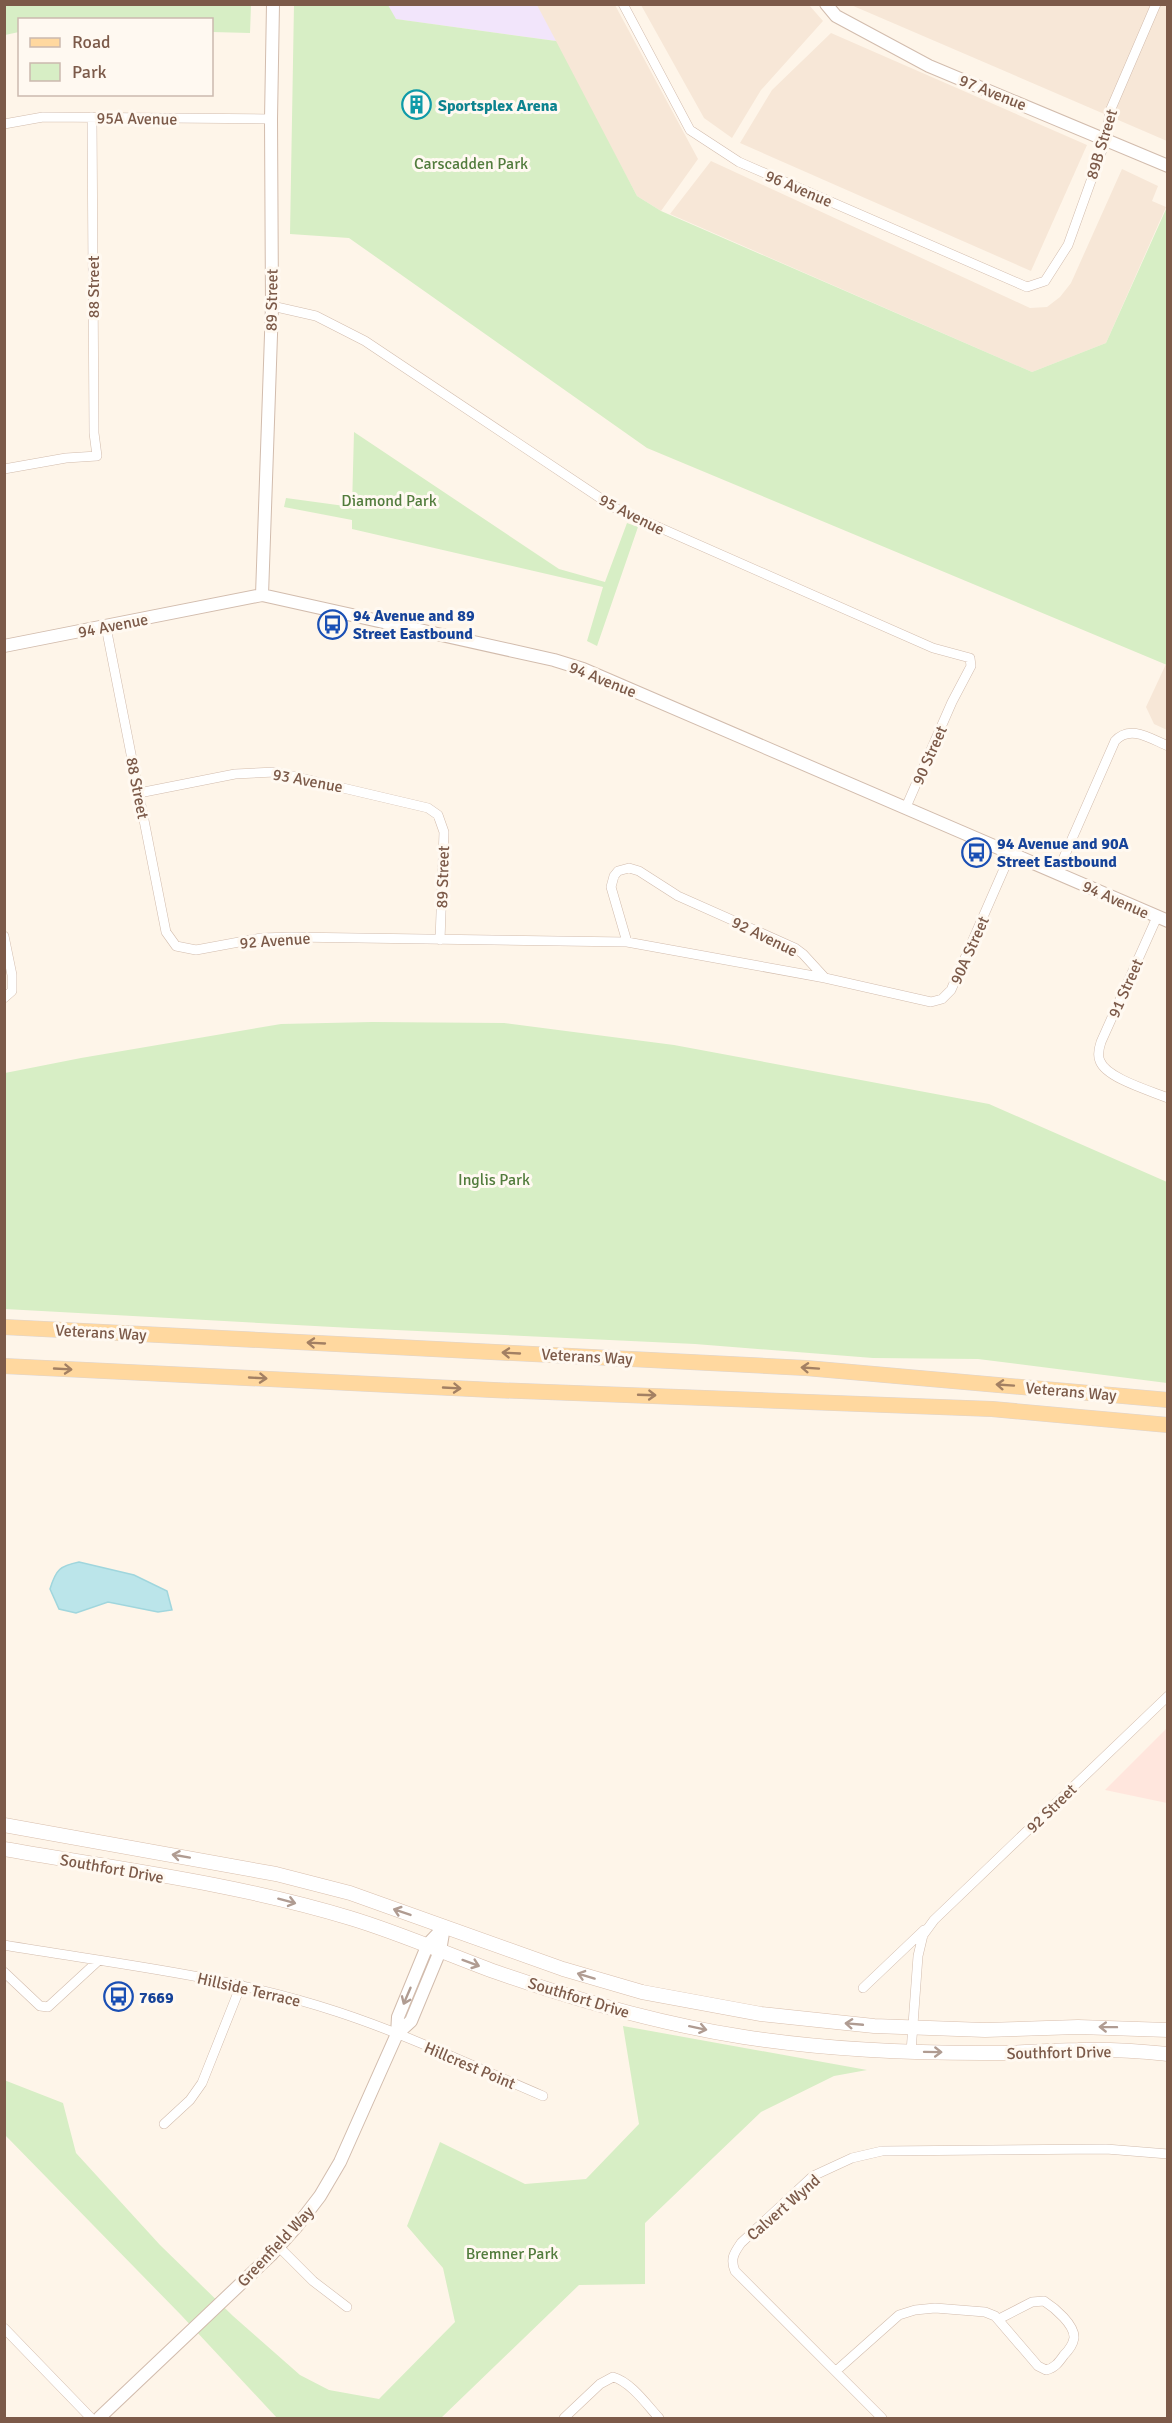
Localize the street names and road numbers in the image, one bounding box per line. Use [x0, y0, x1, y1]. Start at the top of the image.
street label: 97 Avenue [956, 70, 1029, 115]
street label: 89B Street [1082, 106, 1122, 182]
street label: 95A Avenue [96, 108, 177, 130]
street label: 96 Avenue [762, 166, 835, 212]
street label: 88 Street [84, 255, 104, 318]
street label: 89 Street [261, 268, 283, 331]
street label: 95 Avenue [595, 490, 668, 540]
street label: 94 Avenue [77, 609, 150, 643]
street label: 94 Avenue [566, 657, 639, 702]
street label: 90 Street [908, 722, 952, 788]
street label: 88 Street [121, 756, 153, 821]
street label: 93 Avenue [271, 764, 344, 798]
street label: 89 Street [432, 845, 454, 909]
street label: 94 Avenue [1079, 876, 1152, 923]
street label: 92 Avenue [728, 912, 801, 961]
street label: 90A Street [946, 913, 994, 987]
street label: 92 Avenue [239, 929, 311, 953]
street label: 91 Street [1104, 955, 1148, 1021]
street label: Veterans Way [55, 1321, 148, 1345]
street label: Veterans Way [541, 1345, 634, 1369]
street label: Veterans Way [1025, 1378, 1118, 1406]
street label: 92 Street [1022, 1780, 1081, 1838]
street label: Southfort Drive [58, 1850, 165, 1888]
street label: Hillside Terrace [195, 1968, 302, 2012]
street label: Southfort Drive [526, 1973, 632, 2023]
street label: Hillcrest Point [421, 2038, 519, 2094]
street label: Southfort Drive [1006, 2042, 1112, 2064]
street label: Calvert Wynd [743, 2170, 825, 2245]
street label: Greenfield Way [233, 2202, 318, 2291]

